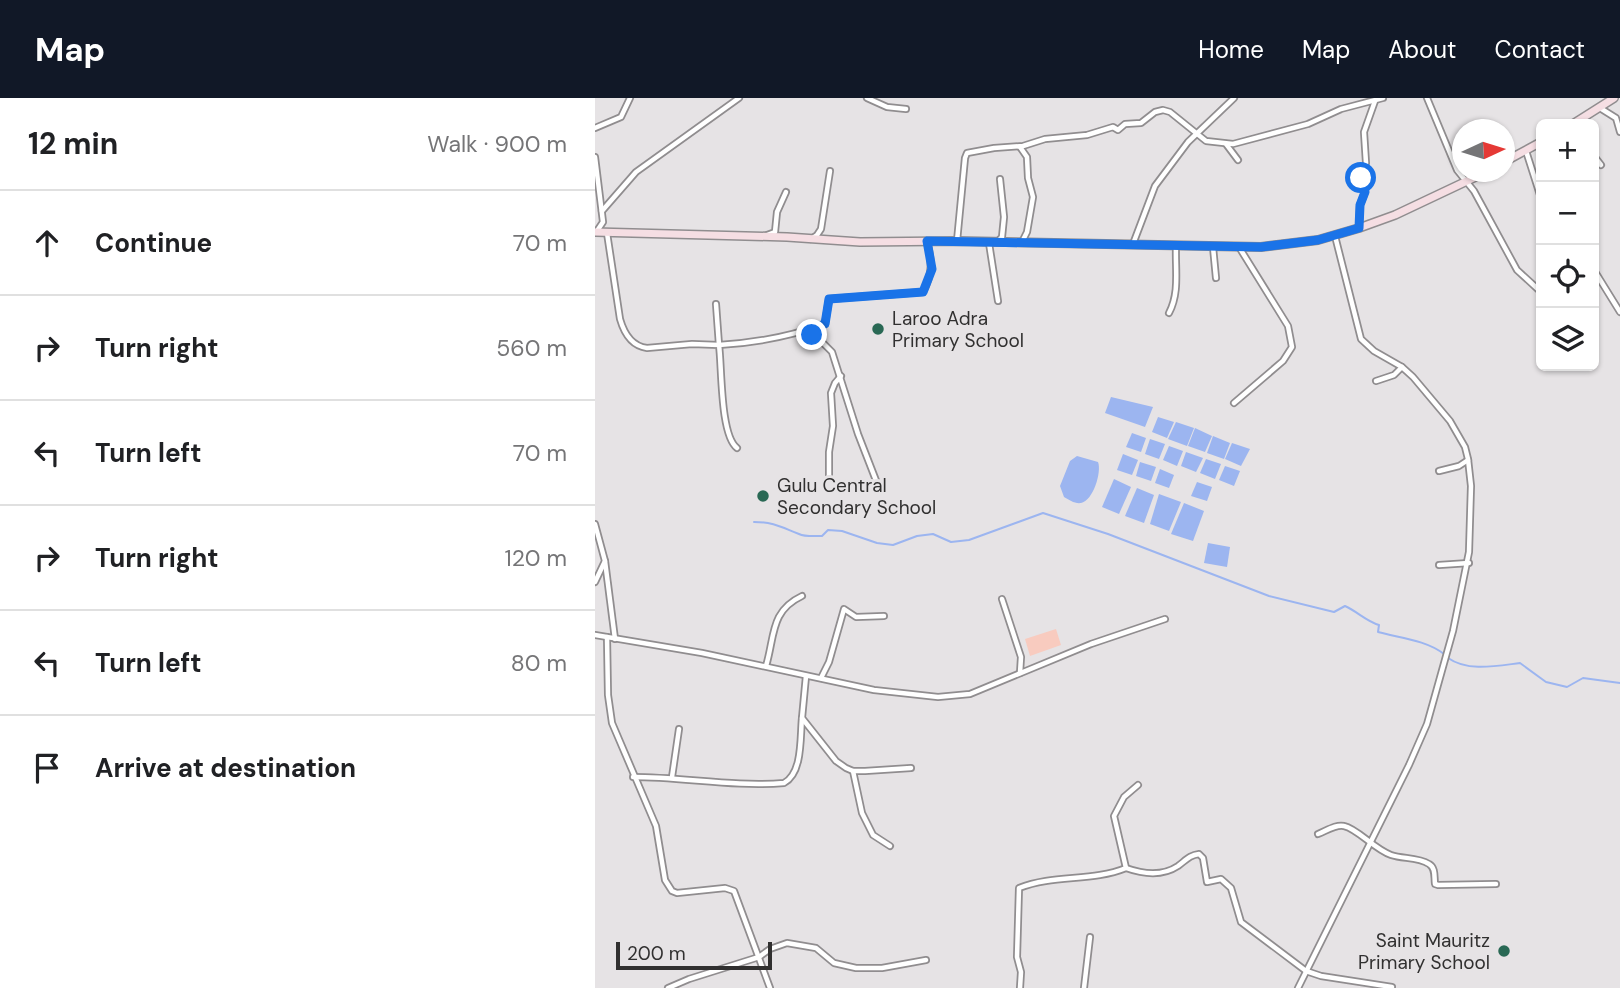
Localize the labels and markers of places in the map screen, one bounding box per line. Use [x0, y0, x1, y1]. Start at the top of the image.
place label: Laroo Adra Primary School [892, 306, 1024, 353]
marker: Laroo Adra Primary School [870, 321, 886, 337]
place label: Gulu Central Secondary School [777, 473, 936, 520]
marker: Gulu Central Secondary School [755, 488, 771, 504]
place label: Saint Mauritz Primary School [1358, 928, 1490, 975]
marker: Saint Mauritz Primary School [1496, 943, 1512, 959]

